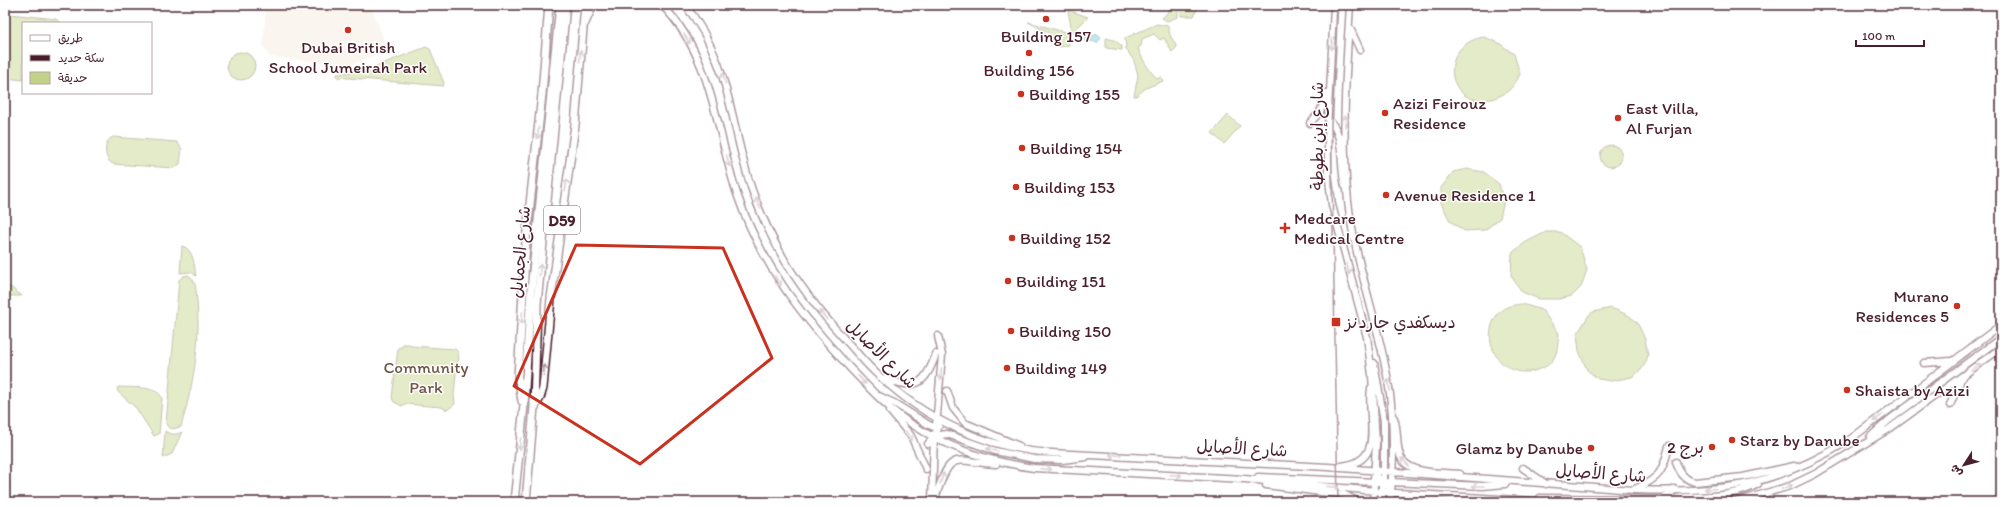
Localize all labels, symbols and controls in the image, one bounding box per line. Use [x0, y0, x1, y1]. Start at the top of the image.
marker: Building 157 [1041, 14, 1051, 24]
legend [22, 22, 152, 94]
scale bar [1856, 22, 1924, 48]
marker: Dubai British School Jumeirah Park [343, 25, 353, 35]
place label: Building 157 [1001, 26, 1092, 46]
text: 100 m [1862, 29, 1895, 43]
text: طريق [58, 31, 83, 45]
one-way arrow [683, 33, 691, 45]
place label: Dubai British School Jumeirah Park [269, 37, 427, 77]
one-way arrow [1329, 37, 1336, 50]
marker: Building 156 [1024, 48, 1034, 58]
one-way arrow [577, 50, 584, 63]
text: سكة حديد [58, 51, 105, 65]
place label: Building 156 [984, 60, 1074, 80]
text: حديقة [58, 71, 87, 85]
one-way arrow [720, 72, 727, 85]
street label: شارع إبن بطوطة [1307, 82, 1329, 190]
place label: Building 155 [1029, 84, 1120, 104]
marker: Building 155 [1016, 89, 1026, 99]
place label: Azizi Feirouz Residence [1393, 93, 1486, 133]
place label: East Villa, Al Furjan [1626, 98, 1699, 138]
marker: Azizi Feirouz Residence [1380, 108, 1390, 118]
marker: East Villa, Al Furjan [1613, 113, 1623, 123]
one-way arrow [1341, 115, 1349, 128]
one-way arrow [534, 126, 542, 139]
place label: Building 154 [1030, 138, 1122, 158]
marker: Building 154 [1017, 143, 1027, 153]
one-way arrow [724, 155, 732, 168]
place label: Building 153 [1024, 177, 1115, 197]
one-way arrow [562, 179, 570, 192]
marker: Building 153 [1011, 182, 1021, 192]
place label: Avenue Residence 1 [1394, 185, 1536, 205]
marker: Avenue Residence 1 [1381, 190, 1391, 200]
one-way arrow [753, 198, 761, 210]
street label: شارع الجمايل [506, 205, 536, 299]
road number: D59 [544, 206, 580, 234]
place label: Medcare Medical Centre [1294, 208, 1404, 248]
marker: Medcare Medical Centre [1279, 222, 1291, 234]
place label: Building 152 [1020, 228, 1111, 248]
marker: Building 152 [1007, 233, 1017, 243]
one-way arrow [1345, 263, 1353, 276]
one-way arrow [537, 264, 544, 277]
place label: Building 151 [1016, 271, 1106, 291]
one-way arrow [774, 275, 782, 286]
marker: Building 151 [1003, 276, 1013, 286]
place label: Murano Residences 5 [1855, 286, 1949, 326]
marker: Murano Residences 5 [1952, 301, 1962, 311]
one-way arrow [818, 310, 827, 320]
one-way arrow [518, 311, 525, 324]
place label: ديسكفدي جاردنز [1343, 312, 1456, 335]
street label: شارع الأصايل [841, 314, 922, 394]
marker: ديسكفدي جاردنز [1330, 316, 1342, 328]
place label: Building 150 [1019, 321, 1111, 341]
marker: Building 150 [1006, 326, 1016, 336]
park label: Community Park [383, 357, 469, 397]
place label: Building 149 [1015, 358, 1107, 378]
one-way arrow [1970, 362, 1981, 371]
marker: Building 149 [1002, 363, 1012, 373]
one-way arrow [541, 364, 548, 377]
one-way arrow [937, 368, 944, 381]
one-way arrow [857, 375, 866, 385]
one-way arrow [1384, 379, 1392, 392]
place label: Shaista by Azizi [1855, 380, 1970, 400]
marker: Shaista by Azizi [1842, 385, 1852, 395]
one-way arrow [1873, 414, 1884, 422]
one-way arrow [905, 430, 914, 441]
place label: Starz by Danube [1740, 430, 1860, 450]
street label: شارع الأصايل [1196, 435, 1288, 462]
marker: Starz by Danube [1727, 435, 1737, 445]
one-way arrow [516, 437, 524, 450]
place label: برج 2 [1667, 437, 1704, 459]
place label: Glamz by Danube [1456, 438, 1583, 458]
marker: برج 2 [1707, 442, 1717, 452]
marker: Glamz by Danube [1586, 443, 1596, 453]
north arrow [1944, 445, 1984, 485]
one-way arrow [986, 446, 999, 453]
one-way arrow [1109, 452, 1122, 459]
one-way arrow [1400, 457, 1410, 467]
street label: شارع الأصايل [1555, 459, 1647, 488]
text: ش [1947, 462, 1965, 479]
one-way arrow [1039, 466, 1052, 473]
one-way arrow [939, 472, 946, 485]
one-way arrow [1169, 472, 1182, 479]
one-way arrow [1472, 482, 1485, 490]
one-way arrow [1780, 482, 1792, 490]
one-way arrow [1326, 484, 1339, 491]
one-way arrow [1704, 486, 1717, 493]

